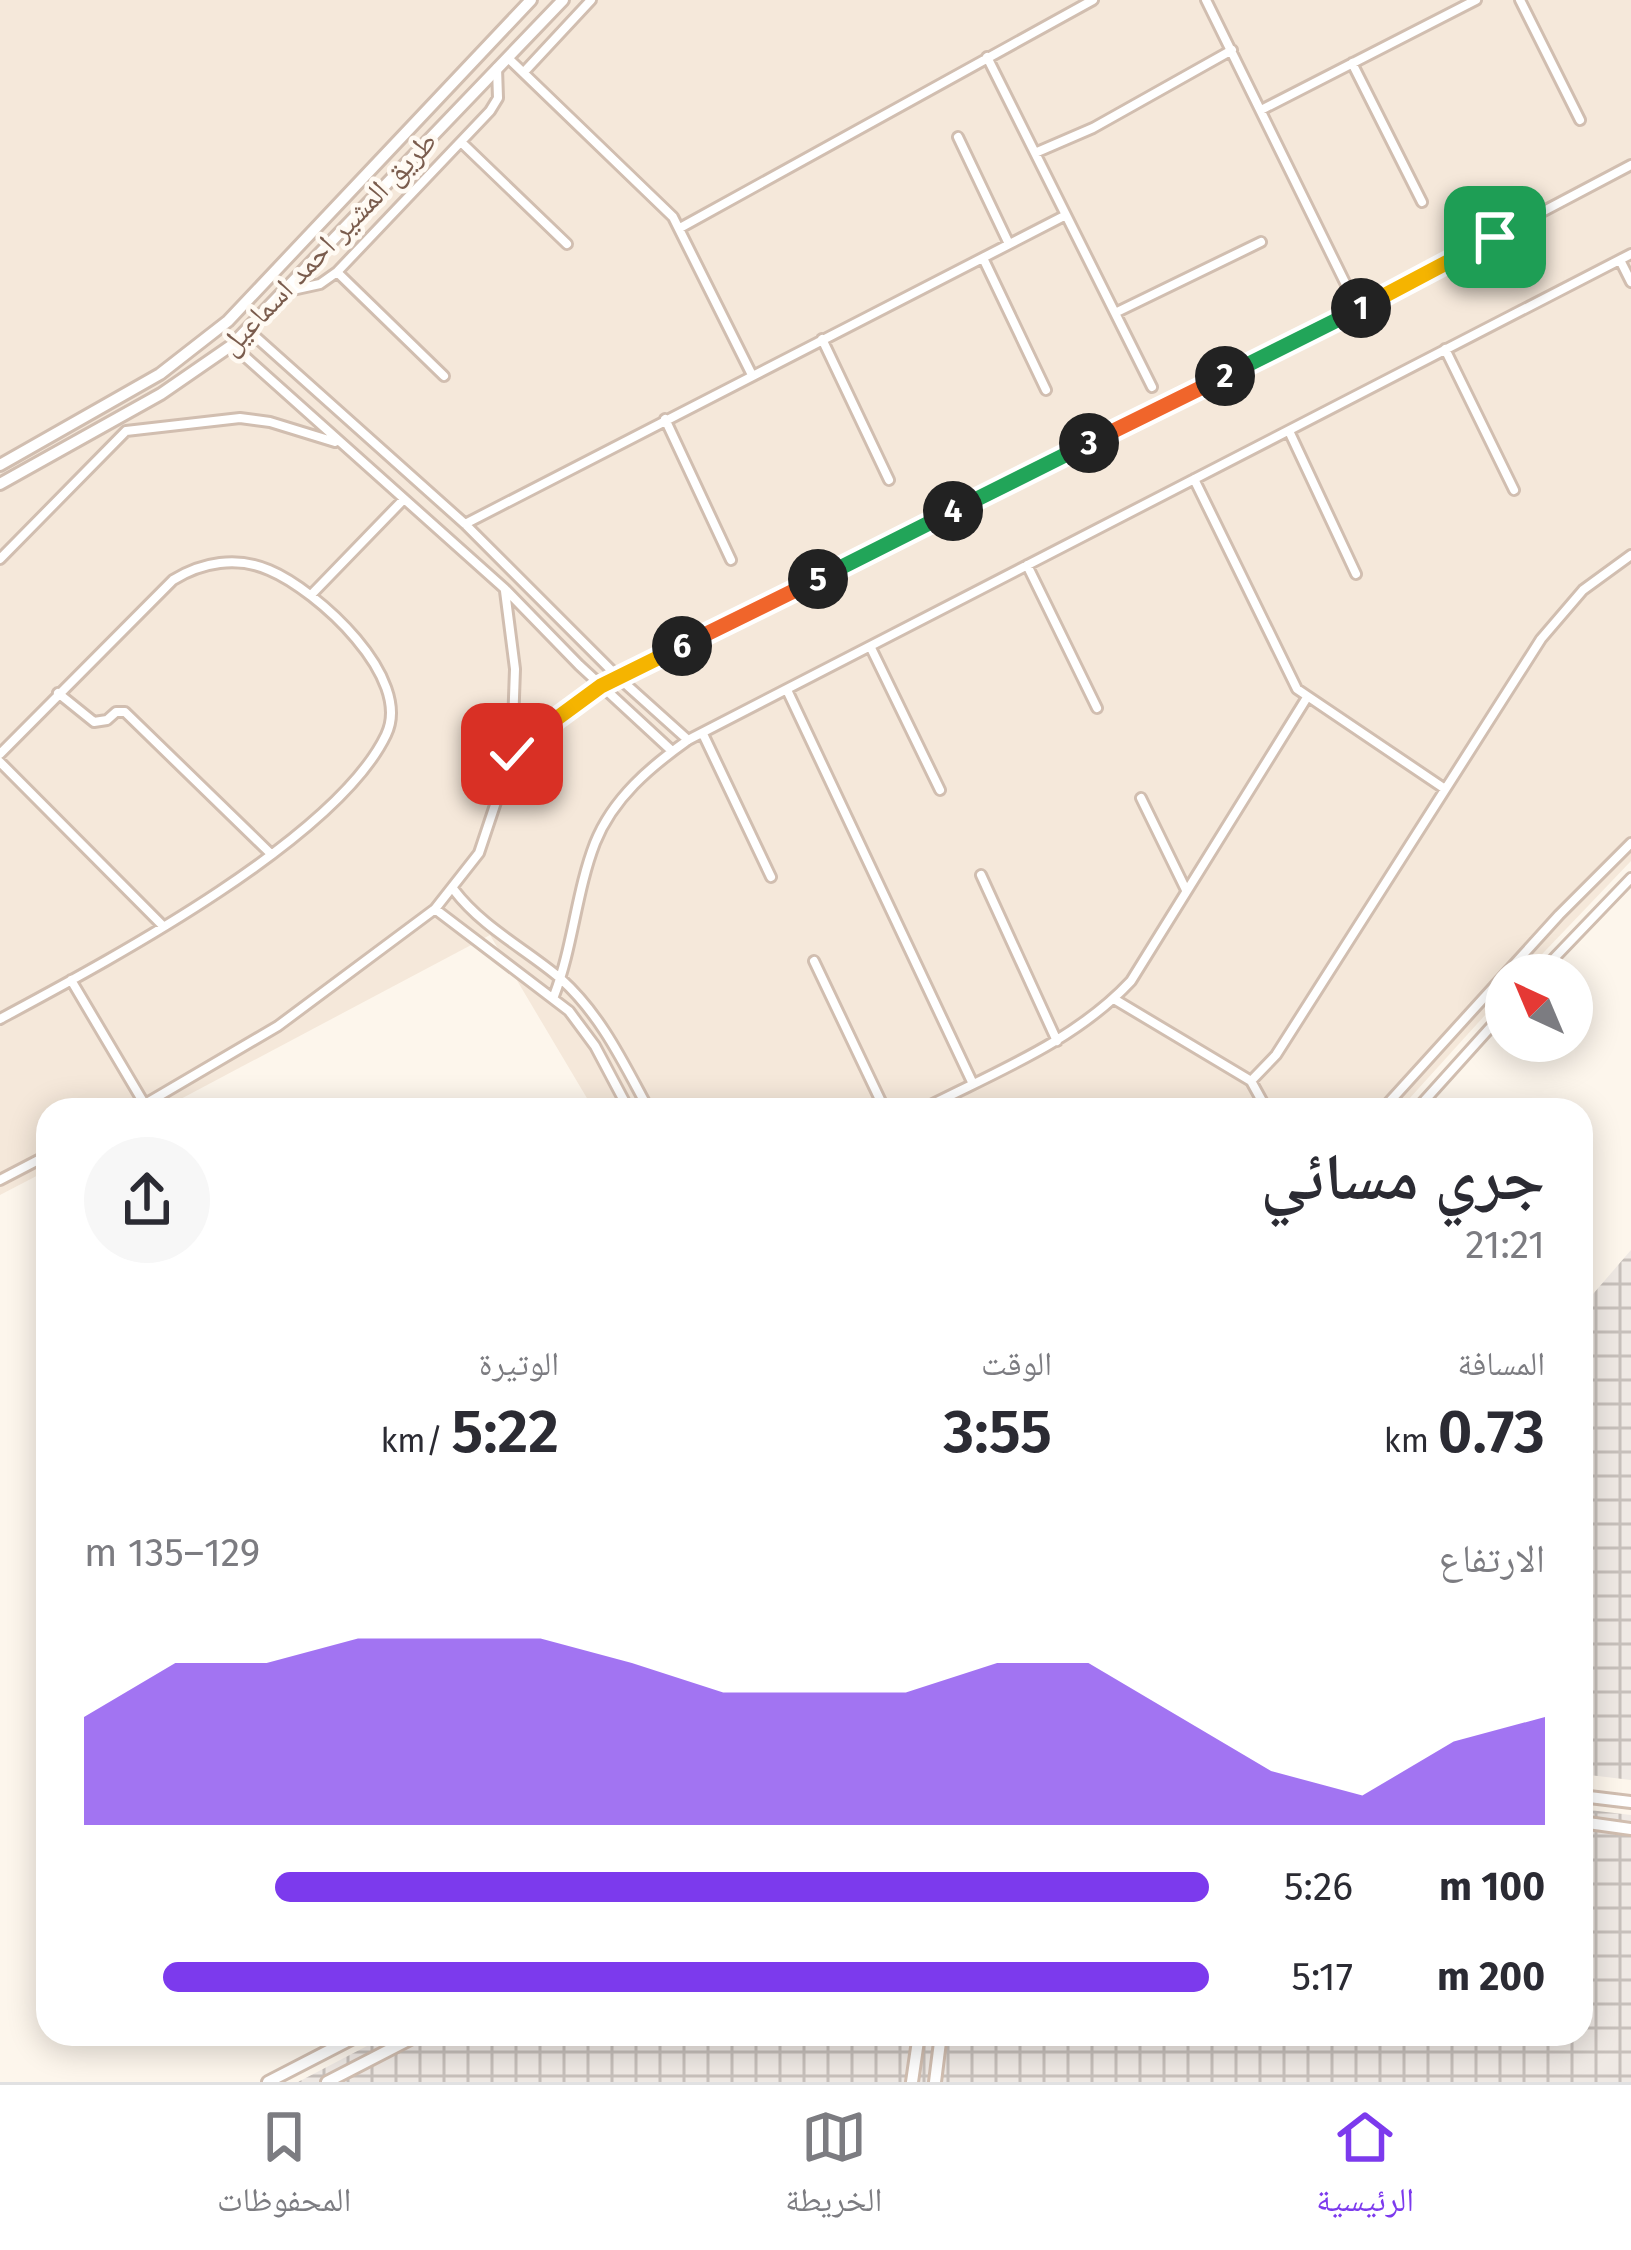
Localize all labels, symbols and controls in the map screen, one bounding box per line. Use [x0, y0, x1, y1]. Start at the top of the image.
street label: طريق المشير احمد اسماعيل [212, 124, 444, 362]
pin [1444, 186, 1546, 288]
icon: arrive [1462, 204, 1528, 270]
pin: 1 [1331, 278, 1391, 338]
text: 1 [1353, 288, 1369, 328]
pin: 2 [1195, 346, 1255, 406]
text: 2 [1216, 356, 1234, 396]
pin: 3 [1059, 413, 1119, 473]
text: 3 [1080, 423, 1098, 463]
pin: 4 [923, 481, 983, 541]
text: 4 [944, 491, 962, 531]
pin: 5 [788, 549, 848, 609]
text: 5 [809, 559, 827, 599]
pin: 6 [652, 616, 712, 676]
text: 6 [673, 626, 691, 666]
pin [461, 703, 563, 805]
icon: check [479, 721, 545, 787]
north arrow [1485, 954, 1593, 1062]
map controls [1485, 954, 1593, 1062]
button: share [84, 1137, 210, 1263]
text: جري مسائي [1261, 1137, 1545, 1216]
text: 21:21 [1465, 1222, 1545, 1268]
text: الوتيرة [479, 1344, 559, 1384]
text: الوقت [981, 1344, 1052, 1384]
text: المسافة [1458, 1344, 1545, 1384]
text: 5:22 [452, 1396, 559, 1468]
text: 3:55 [943, 1396, 1052, 1468]
text: 0.73 [1438, 1396, 1545, 1468]
text: /km [380, 1421, 452, 1461]
text: km [1384, 1421, 1438, 1461]
text: 129–135 m [84, 1530, 260, 1576]
text: الارتفاع [1439, 1536, 1545, 1582]
text: 5:26 [1284, 1864, 1353, 1910]
text: 100 m [1439, 1864, 1545, 1910]
text: 5:17 [1291, 1954, 1353, 2000]
text: 200 m [1437, 1954, 1545, 2000]
tab: المحفوظات [217, 2104, 351, 2232]
tab: الخريطة [785, 2104, 882, 2232]
tab: الرئيسية [1316, 2104, 1414, 2232]

